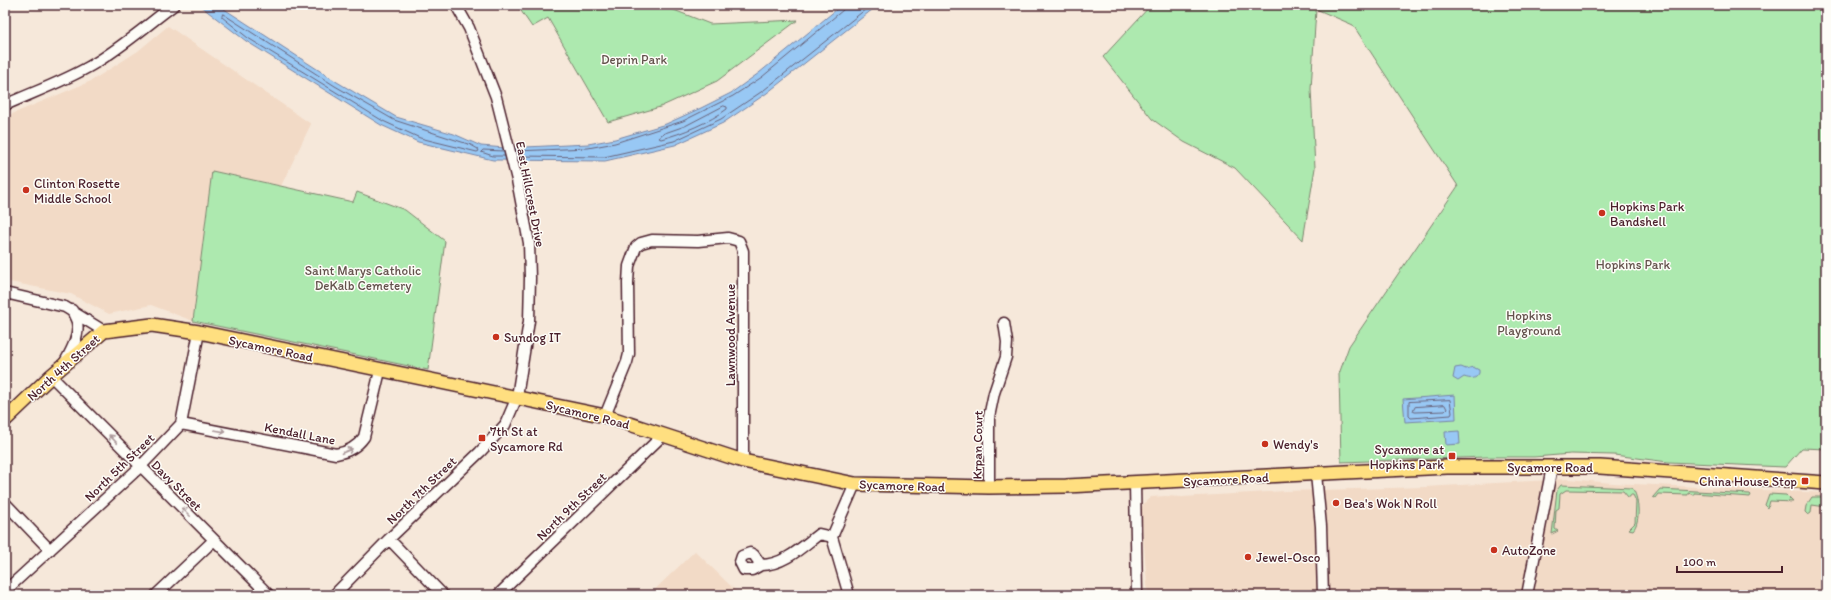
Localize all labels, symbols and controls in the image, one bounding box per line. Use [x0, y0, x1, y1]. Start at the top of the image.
park label: Deprin Park [601, 52, 667, 67]
street label: East Hillcrest Drive [513, 140, 548, 248]
place label: Clinton Rosette Middle School [34, 176, 120, 206]
marker: Clinton Rosette Middle School [21, 185, 31, 195]
place label: Hopkins Park Bandshell [1610, 199, 1685, 229]
marker: Hopkins Park Bandshell [1597, 208, 1607, 218]
park label: Hopkins Park [1596, 257, 1670, 272]
park label: Saint Marys Catholic DeKalb Cemetery [305, 263, 421, 293]
street label: Lawnwood Avenue [723, 284, 738, 386]
park label: Hopkins Playground [1497, 308, 1561, 338]
place label: Sundog IT [504, 330, 562, 345]
street label: North 4th Street [24, 331, 103, 404]
street label: Sycamore Road [227, 332, 314, 365]
marker: Sundog IT [491, 332, 501, 342]
street label: Sycamore Road [544, 397, 631, 432]
street label: Krpan Court [969, 410, 986, 480]
street label: Kendall Lane [263, 419, 337, 448]
place label: 7th St at Sycamore Rd [490, 424, 563, 454]
one-way arrow [213, 428, 226, 436]
street label: North 5th Street [81, 430, 157, 504]
marker: 7th St at Sycamore Rd [477, 433, 487, 443]
one-way arrow [108, 434, 118, 444]
place label: Wendy's [1273, 437, 1319, 452]
marker: Wendy's [1260, 439, 1270, 449]
place label: Sycamore at Hopkins Park [1370, 442, 1444, 472]
one-way arrow [341, 446, 353, 454]
marker: Sycamore at Hopkins Park [1447, 451, 1457, 461]
street label: North 7th Street [383, 453, 459, 527]
street label: Davy Street [148, 457, 205, 514]
street label: Sycamore Road [1507, 460, 1593, 475]
street label: North 9th Street [533, 469, 609, 543]
street label: Sycamore Road [1183, 470, 1269, 489]
place label: China House Stop [1699, 474, 1797, 489]
marker: China House Stop [1800, 476, 1810, 486]
street label: Sycamore Road [859, 477, 945, 494]
place label: Bea's Wok N Roll [1344, 496, 1437, 511]
marker: Bea's Wok N Roll [1331, 498, 1341, 508]
one-way arrow [181, 508, 191, 517]
place label: AutoZone [1502, 543, 1556, 558]
marker: AutoZone [1489, 545, 1499, 555]
scale bar [1677, 548, 1782, 574]
place label: Jewel-Osco [1256, 550, 1321, 565]
marker: Jewel-Osco [1243, 552, 1253, 562]
text: 100 m [1683, 555, 1716, 569]

